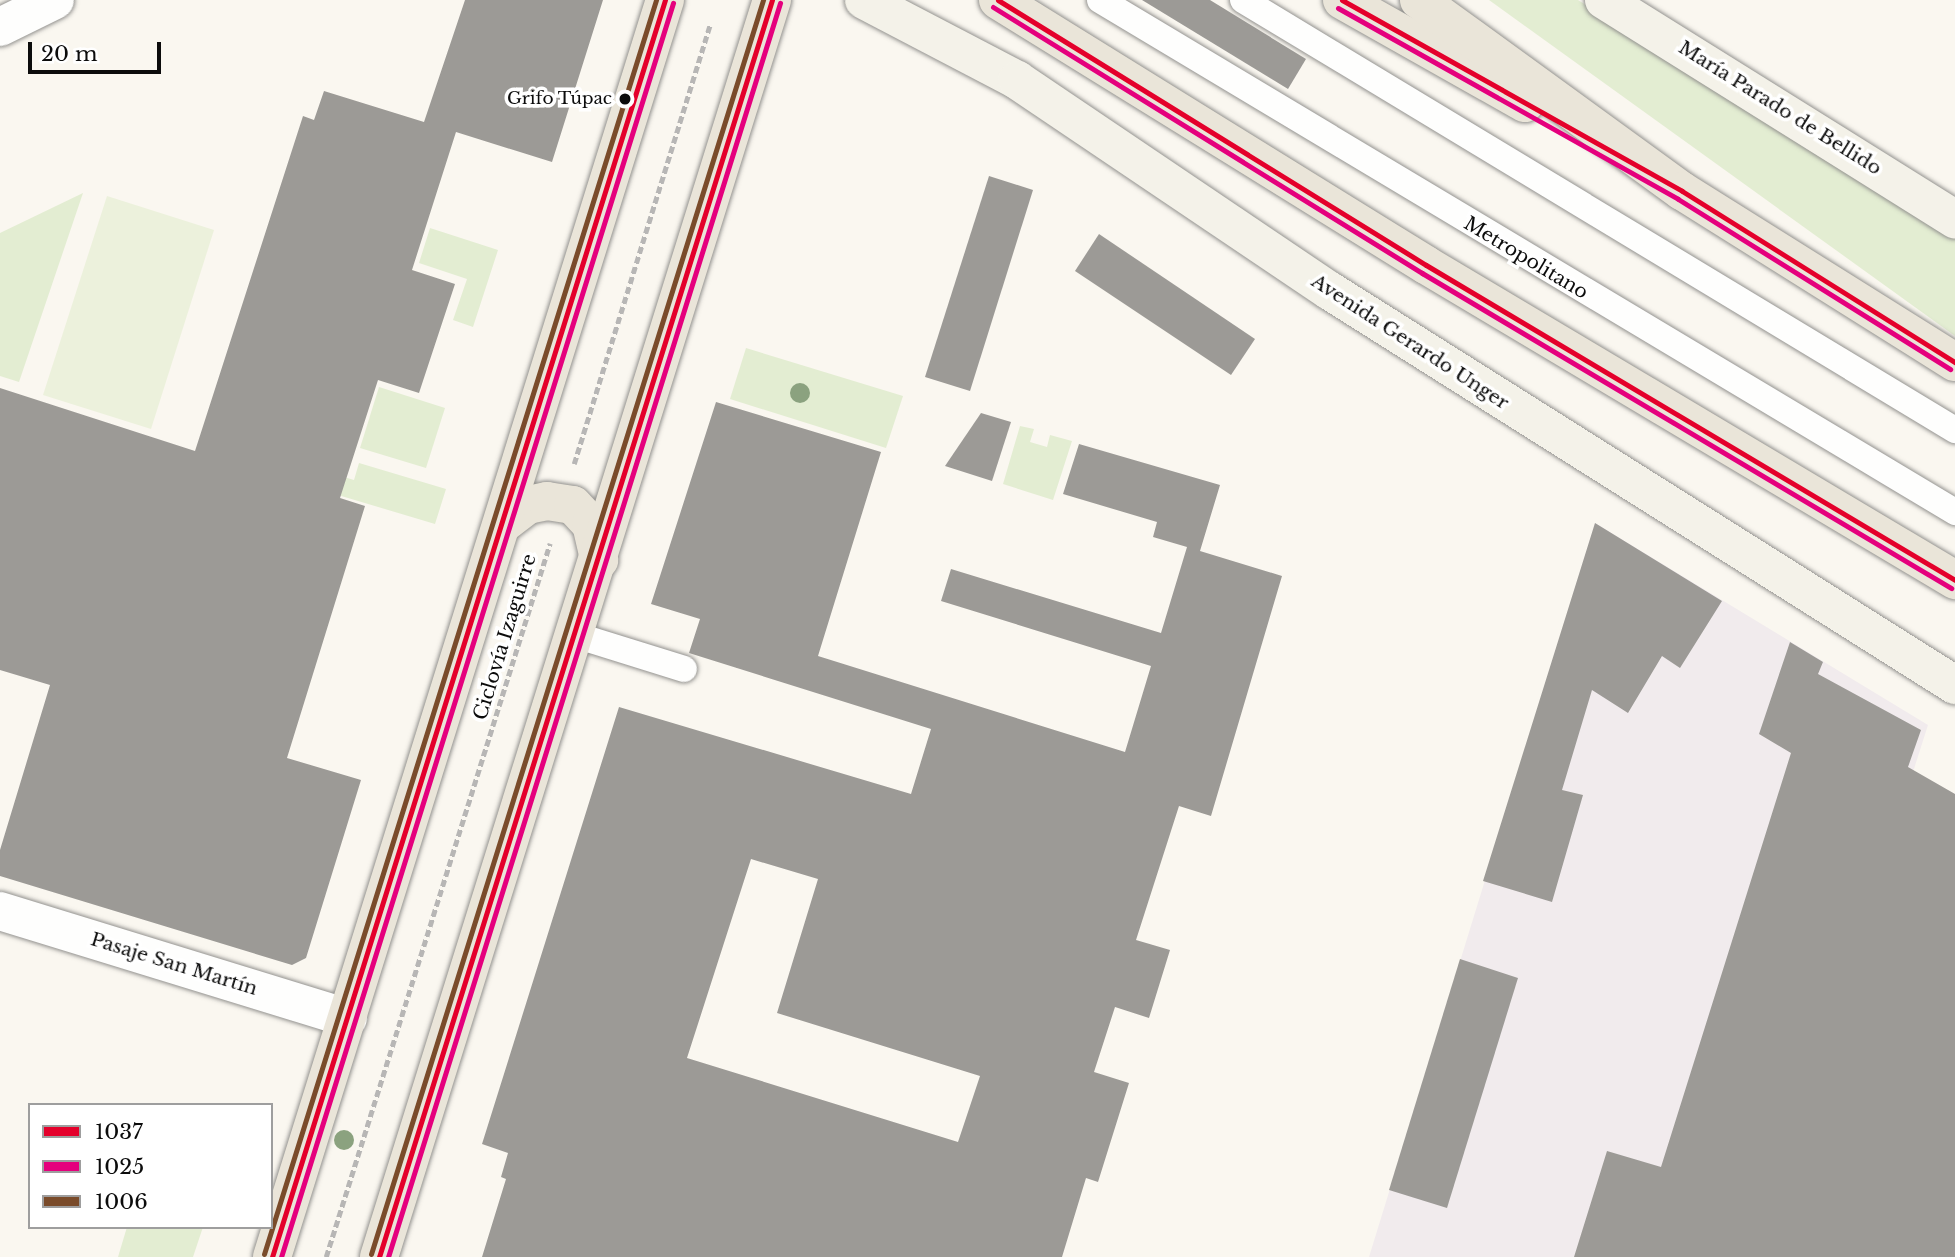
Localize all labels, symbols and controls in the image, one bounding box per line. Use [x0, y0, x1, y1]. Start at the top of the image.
scale bar [32, 28, 164, 72]
street label: María Parado de Bellido [1674, 36, 1886, 180]
text: 20 m [41, 41, 98, 67]
place label: Grifo Túpac [506, 89, 612, 109]
marker: Grifo Túpac [618, 92, 632, 106]
street label: Metropolitano [1460, 212, 1592, 304]
street label: Avenida Gerardo Unger [1307, 270, 1513, 414]
street label: Ciclovía Izaguirre [469, 551, 541, 723]
street label: Pasaje San Martín [88, 928, 260, 1000]
legend [28, 1103, 273, 1229]
text: 1037 [95, 1119, 143, 1145]
text: 1025 [95, 1154, 144, 1180]
text: 1006 [95, 1189, 148, 1215]

